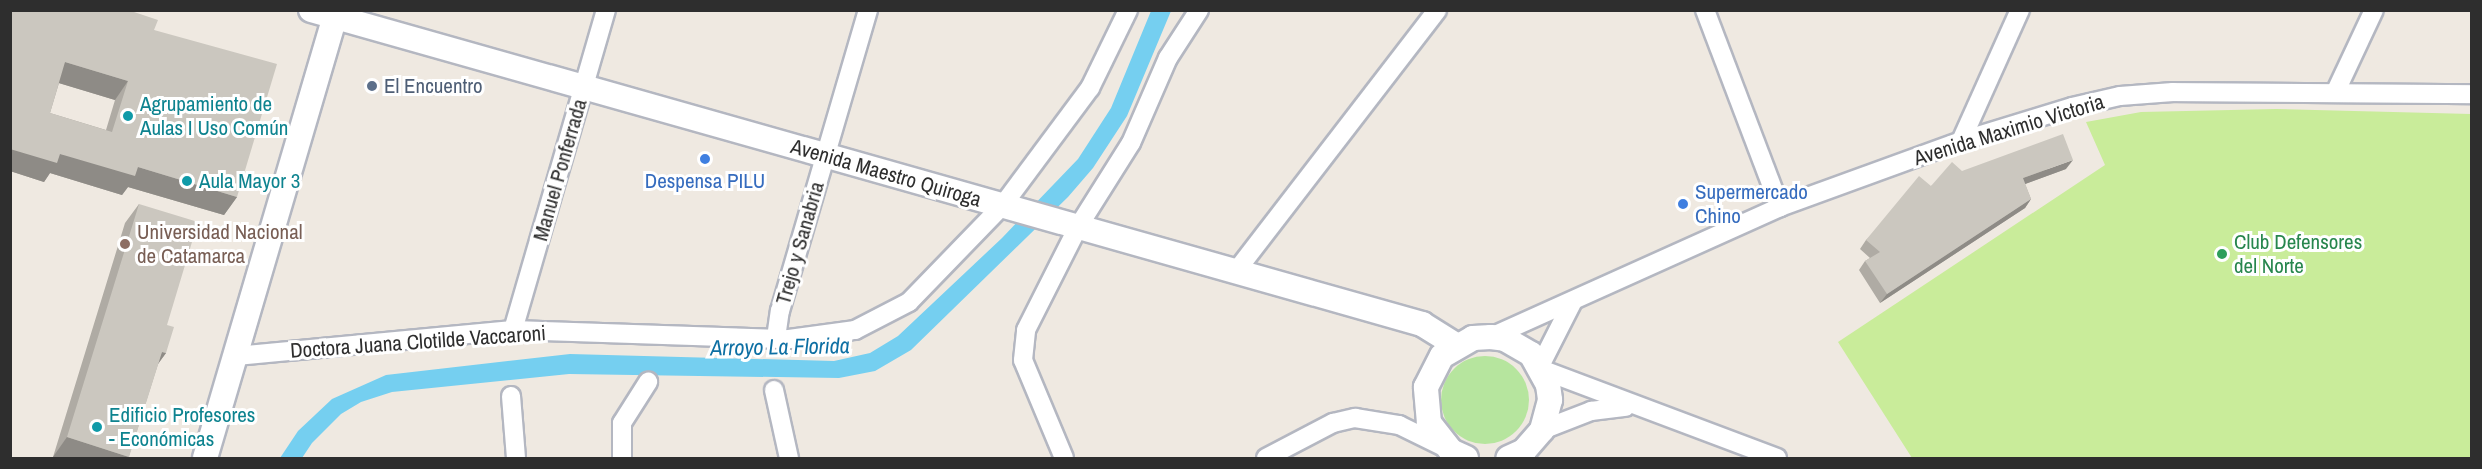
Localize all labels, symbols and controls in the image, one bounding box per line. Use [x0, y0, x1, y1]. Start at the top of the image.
place label: El Encuentro [384, 73, 483, 99]
marker: El Encuentro [365, 79, 379, 93]
street label: Avenida Maximio Victoria [1911, 89, 2107, 171]
place label: Agrupamiento de Aulas I Uso Común [140, 91, 288, 141]
street label: Manuel Ponferrada [528, 96, 592, 244]
marker: Agrupamiento de Aulas I Uso Común [121, 109, 135, 123]
street label: Avenida Maestro Quiroga [788, 134, 984, 212]
marker: Despensa PILU [698, 152, 712, 166]
place label: Aula Mayor 3 [199, 168, 300, 194]
place label: Despensa PILU [645, 168, 765, 194]
marker: Aula Mayor 3 [180, 174, 194, 188]
street label: Trejo y Sanabria [770, 179, 830, 307]
place label: Supermercado Chino [1695, 179, 1808, 229]
marker: Supermercado Chino [1676, 197, 1690, 211]
place label: Universidad Nacional de Catamarca [137, 219, 303, 269]
place label: Club Defensores del Norte [2234, 229, 2362, 279]
marker: Universidad Nacional de Catamarca [118, 237, 132, 251]
marker: Club Defensores del Norte [2215, 247, 2229, 261]
street label: Doctora Juana Clotilde Vaccaroni [289, 320, 547, 364]
water label: Arroyo La Florida [710, 333, 850, 361]
place label: Edificio Profesores - Económicas [109, 402, 255, 452]
marker: Edificio Profesores - Económicas [90, 420, 104, 434]

